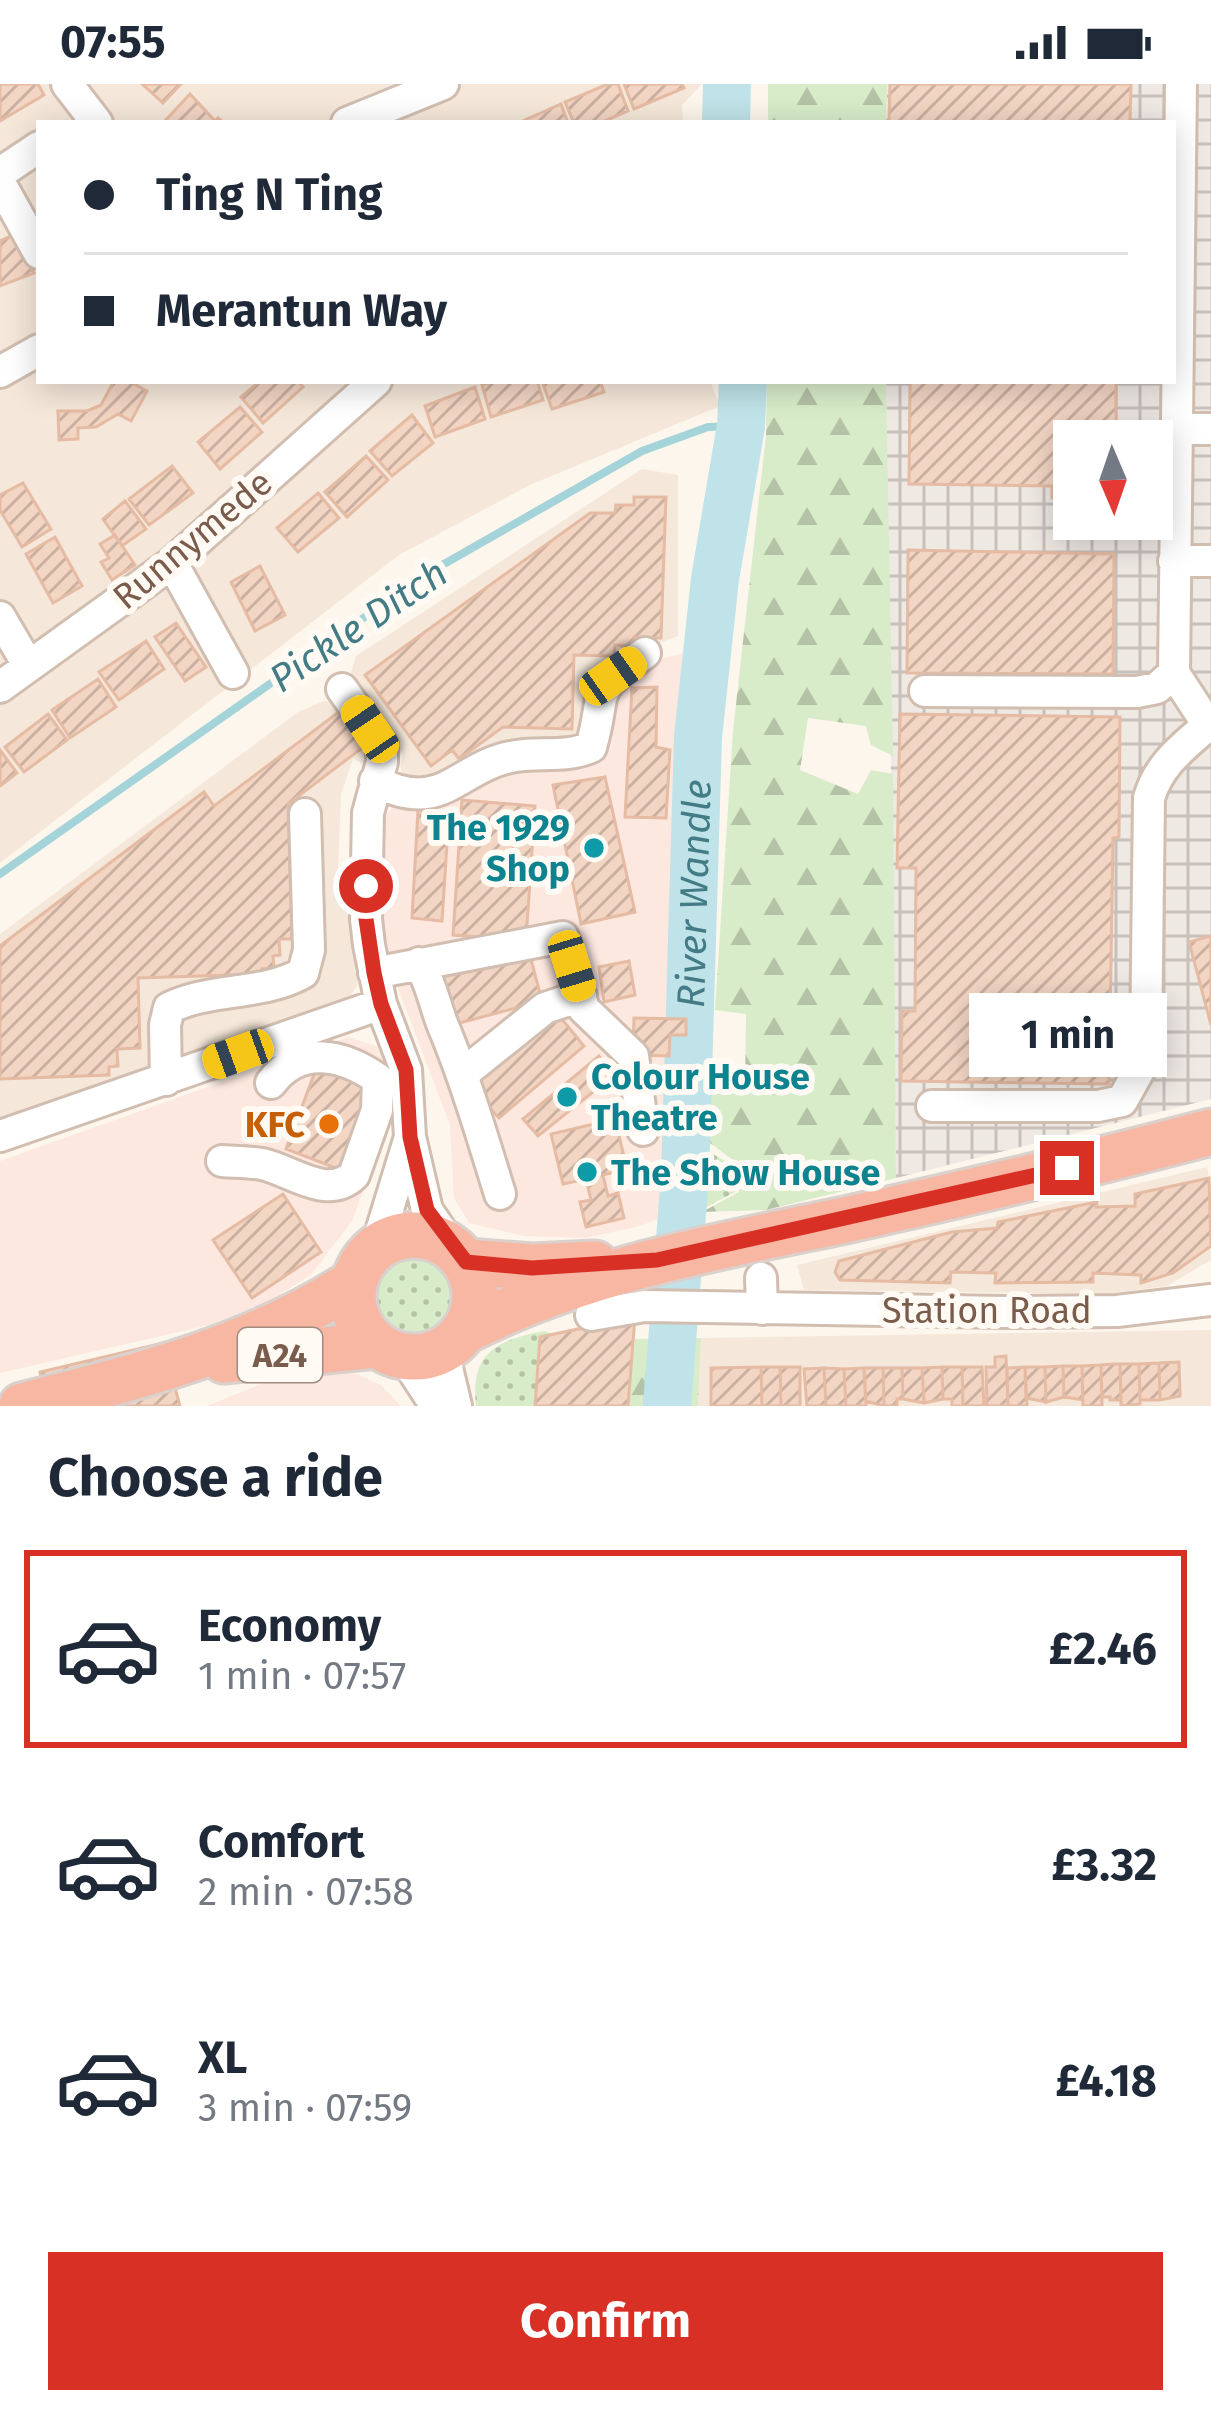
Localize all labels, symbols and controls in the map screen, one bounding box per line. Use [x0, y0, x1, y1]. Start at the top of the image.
text: 07:55 [60, 15, 166, 69]
text: Ting N Ting [156, 168, 383, 222]
text: Merantun Way [156, 284, 447, 338]
north arrow [1053, 420, 1173, 540]
map controls [1053, 420, 1173, 540]
street label: Runnymede [104, 461, 281, 619]
water label: Pickle Ditch [261, 550, 456, 702]
car [573, 641, 653, 711]
car [335, 689, 405, 769]
water label: River Wandle [668, 779, 721, 1009]
place label: The 1929 Shop [427, 806, 570, 891]
marker: The 1929 Shop [581, 835, 607, 861]
route start [339, 859, 393, 913]
car [544, 926, 600, 1006]
callout: 1 min [968, 994, 1166, 1078]
text: 1 min [1021, 1012, 1115, 1058]
car [198, 1025, 278, 1083]
place label: Colour House Theatre [591, 1055, 810, 1140]
marker: Colour House Theatre [554, 1084, 580, 1110]
place label: KFC [245, 1103, 305, 1147]
marker: KFC [316, 1111, 342, 1137]
route end [1040, 1141, 1094, 1195]
place label: The Show House [611, 1151, 880, 1195]
marker: The Show House [574, 1159, 600, 1185]
street label: Station Road [882, 1289, 1092, 1333]
road number: A24 [238, 1328, 322, 1382]
text: Choose a ride [48, 1446, 383, 1510]
icon: car [54, 1595, 162, 1703]
text: Economy [198, 1599, 381, 1653]
text: £2.46 [1049, 1622, 1157, 1676]
text: 1 min · 07:57 [198, 1653, 406, 1699]
icon: car [54, 1811, 162, 1919]
text: Comfort [198, 1815, 365, 1869]
text: £3.32 [1052, 1838, 1157, 1892]
text: 2 min · 07:58 [198, 1869, 414, 1915]
icon: car [54, 2027, 162, 2135]
text: XL [198, 2031, 247, 2085]
text: £4.18 [1055, 2054, 1157, 2108]
text: 3 min · 07:59 [198, 2085, 412, 2131]
button: Confirm [48, 2252, 1163, 2390]

